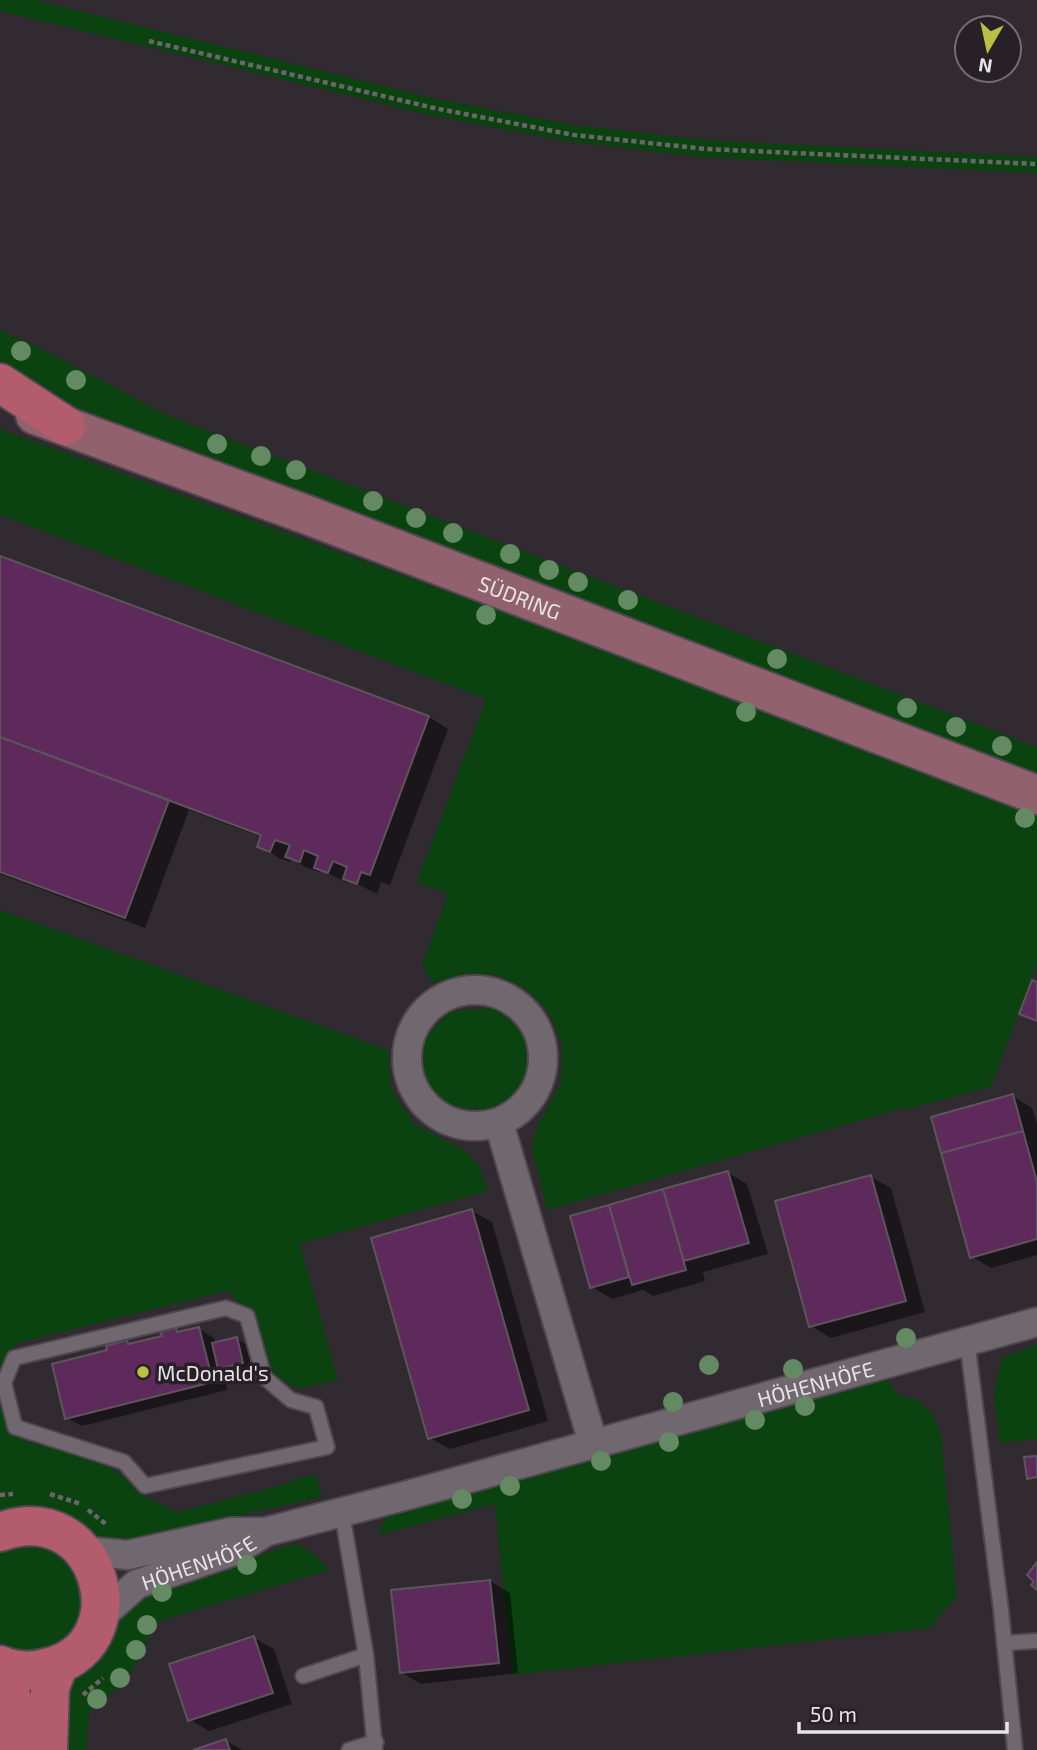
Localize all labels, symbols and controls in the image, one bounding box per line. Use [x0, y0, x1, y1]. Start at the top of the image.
north arrow [953, 14, 1023, 84]
text: N [977, 54, 994, 79]
street label: SÜDRING [475, 570, 565, 624]
street label: HÖHENHÖFE [754, 1355, 877, 1411]
place label: McDonald's [157, 1360, 269, 1385]
marker: McDonald's [135, 1364, 151, 1380]
street label: HÖHENHÖFE [138, 1529, 260, 1594]
scale bar [799, 1690, 1007, 1734]
text: 50 m [810, 1701, 857, 1726]

